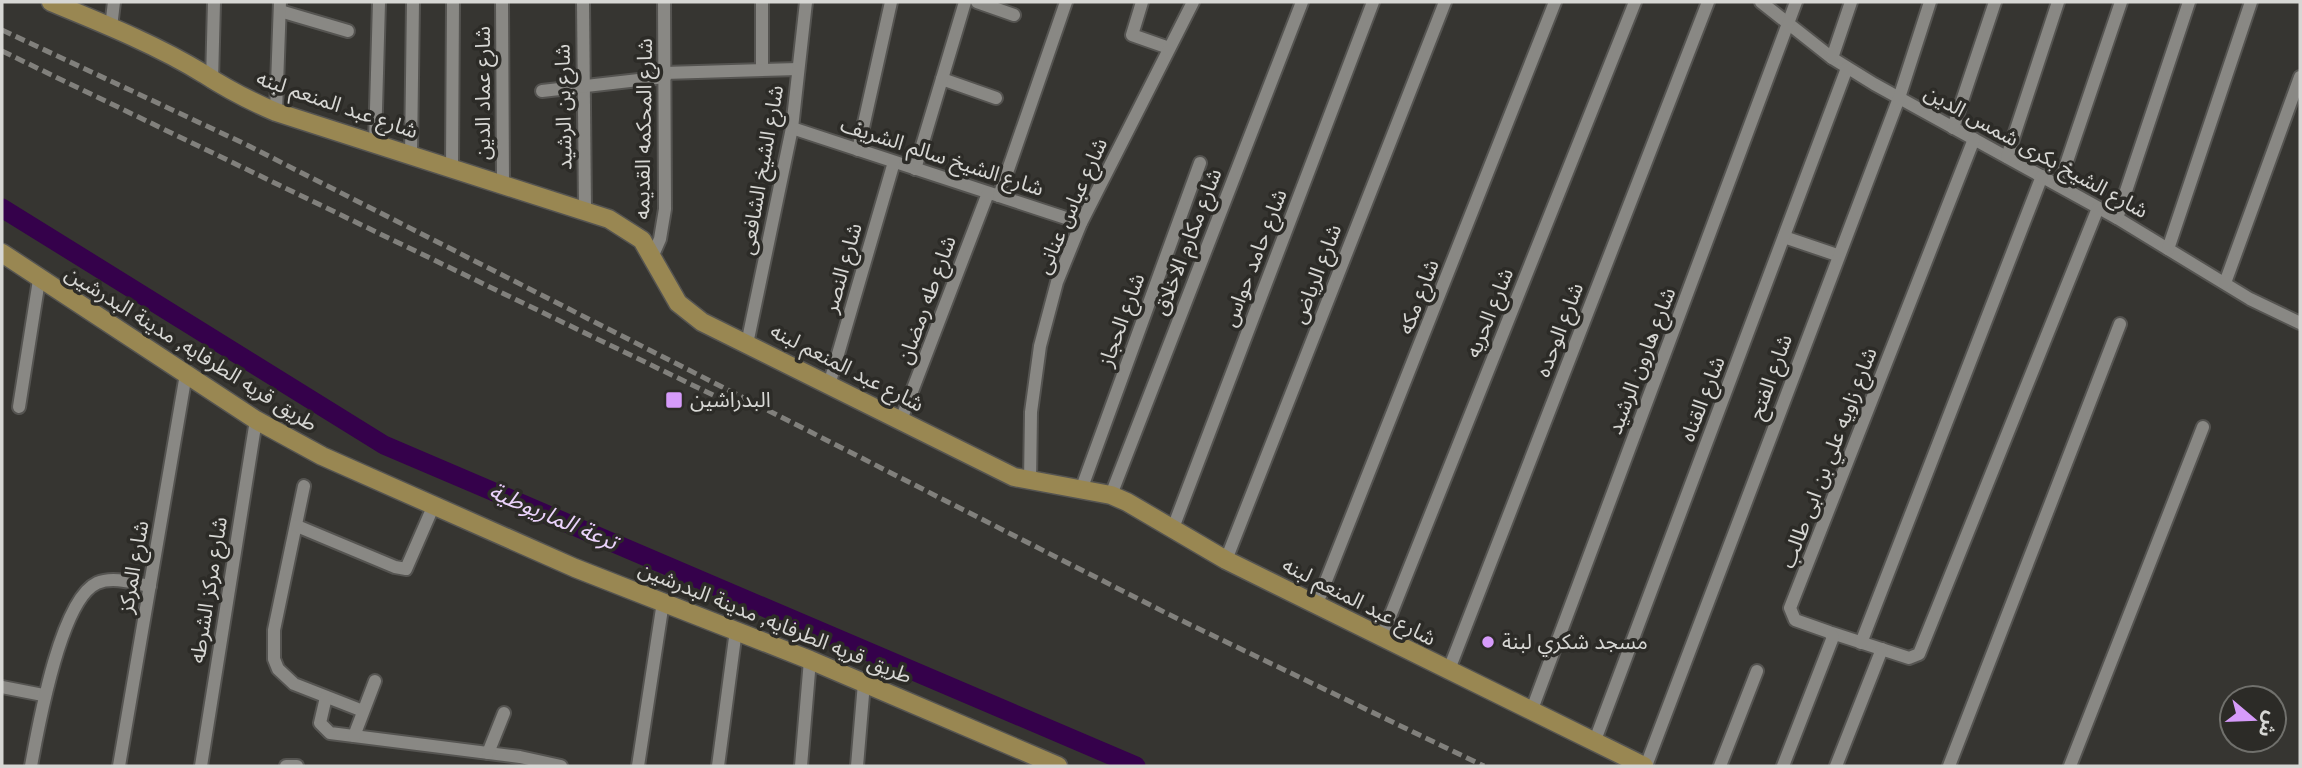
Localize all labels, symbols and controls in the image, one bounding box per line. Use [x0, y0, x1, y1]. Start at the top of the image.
street label: شارع عماد الدين [471, 26, 498, 160]
street label: شارع المحكمه القديمه [630, 38, 660, 220]
street label: شارع بن الرشيد [550, 44, 580, 170]
street label: شارع عبد المنعم لبنه [252, 66, 421, 146]
street label: شارع الشيخ بكرى شمس الدين [1919, 80, 2152, 226]
street label: شارع الشيخ الشافعى [735, 83, 791, 257]
street label: شارع الشيخ سالم الشريف [837, 112, 1047, 204]
street label: شارع عباس عنانى [1031, 134, 1115, 279]
street label: شارع مكارم الاخلاق [1149, 165, 1230, 320]
street label: شارع حامد حواس [1217, 186, 1295, 331]
street label: شارع النصر [818, 220, 870, 317]
street label: شارع الرياض [1287, 221, 1349, 328]
street label: شارع طه رمضان [892, 232, 964, 368]
street label: شارع مكه [1393, 256, 1447, 339]
street label: طريق قريه الطرفايه, مدينة البدرشين [60, 261, 322, 437]
street label: شارع الحريه [1461, 265, 1521, 362]
street label: شارع الحجاز [1093, 270, 1152, 372]
street label: شارع الوحده [1531, 279, 1591, 381]
street label: شارع هارون الرشيد [1603, 284, 1683, 439]
street label: شارع عبد المنعم لبنه [765, 319, 928, 419]
street label: شارع الفتح [1744, 331, 1800, 424]
street label: شارع زاويه علي بن ابى طالب [1775, 344, 1885, 573]
street label: شارع القناه [1675, 353, 1732, 446]
place label: البدراشين [690, 388, 771, 413]
marker: البدراشين [664, 390, 684, 410]
water label: ترعة الماريوطية [485, 477, 624, 558]
street label: شارع مركز الشرطه [185, 515, 235, 665]
street label: شارع المركز [113, 519, 156, 617]
street label: شارع عبد المنعم لبنه [1277, 553, 1440, 653]
street label: طريق قريه الطرفايه, مدينة البدرشين [635, 557, 915, 689]
place label: مسجد شكري لبنة [1502, 630, 1648, 657]
marker: مسجد شكري لبنة [1480, 634, 1496, 650]
north arrow [2218, 684, 2288, 754]
text: ش [2253, 708, 2283, 740]

